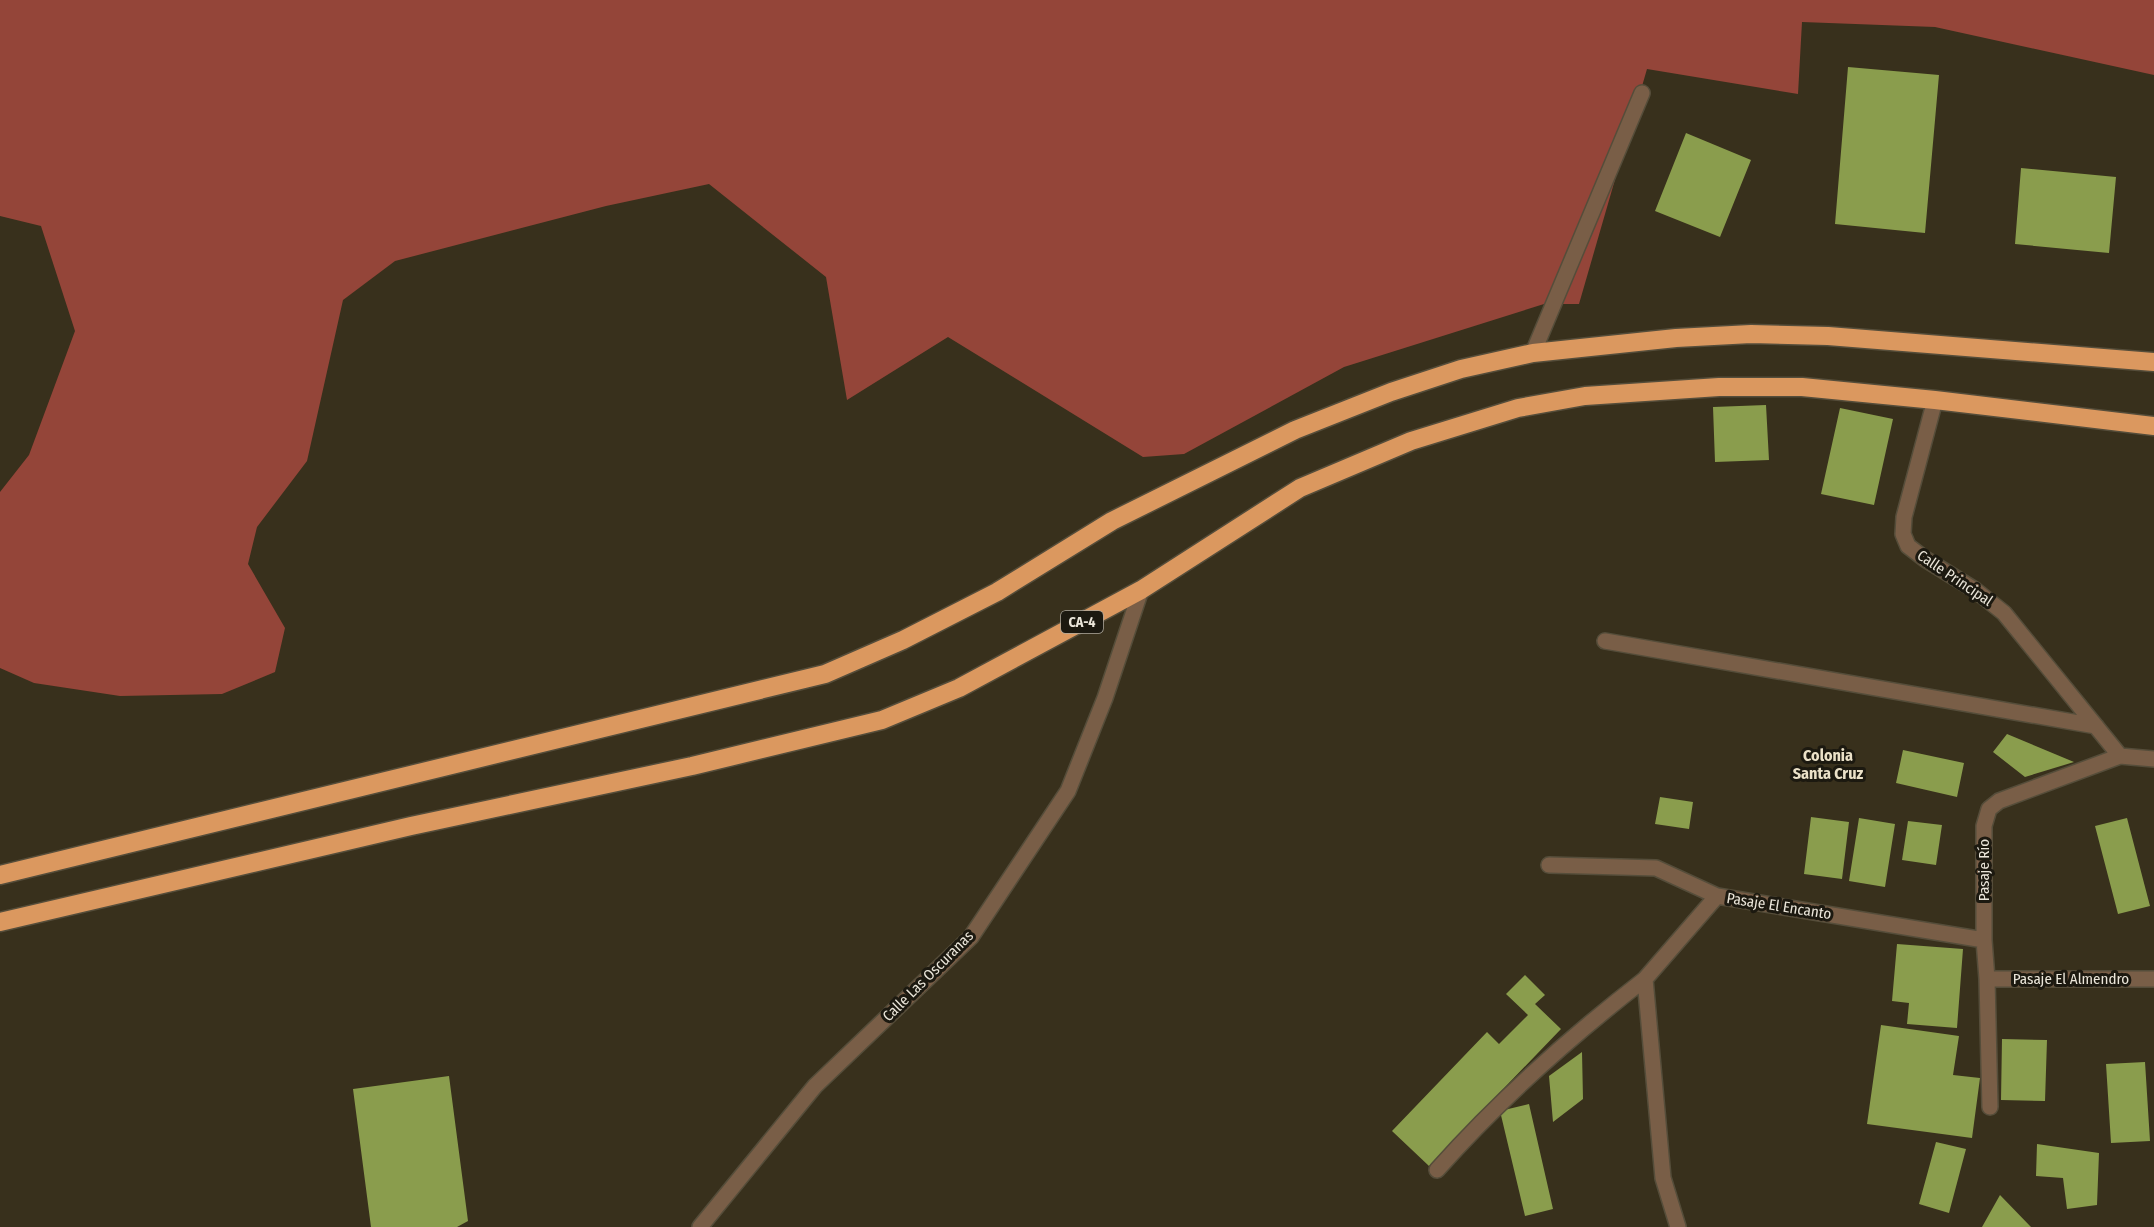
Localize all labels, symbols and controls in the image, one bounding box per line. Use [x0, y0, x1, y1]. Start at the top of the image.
street label: Calle Principal [1914, 546, 1996, 610]
road number: CA-4 [1061, 611, 1103, 633]
district label: Colonia Santa Cruz [1793, 746, 1864, 783]
street label: Pasaje Río [1975, 839, 1993, 901]
street label: Pasaje El Encanto [1725, 889, 1833, 923]
street label: Calle Las Oscuranas [879, 927, 977, 1025]
street label: Pasaje El Almendro [2013, 970, 2129, 988]

